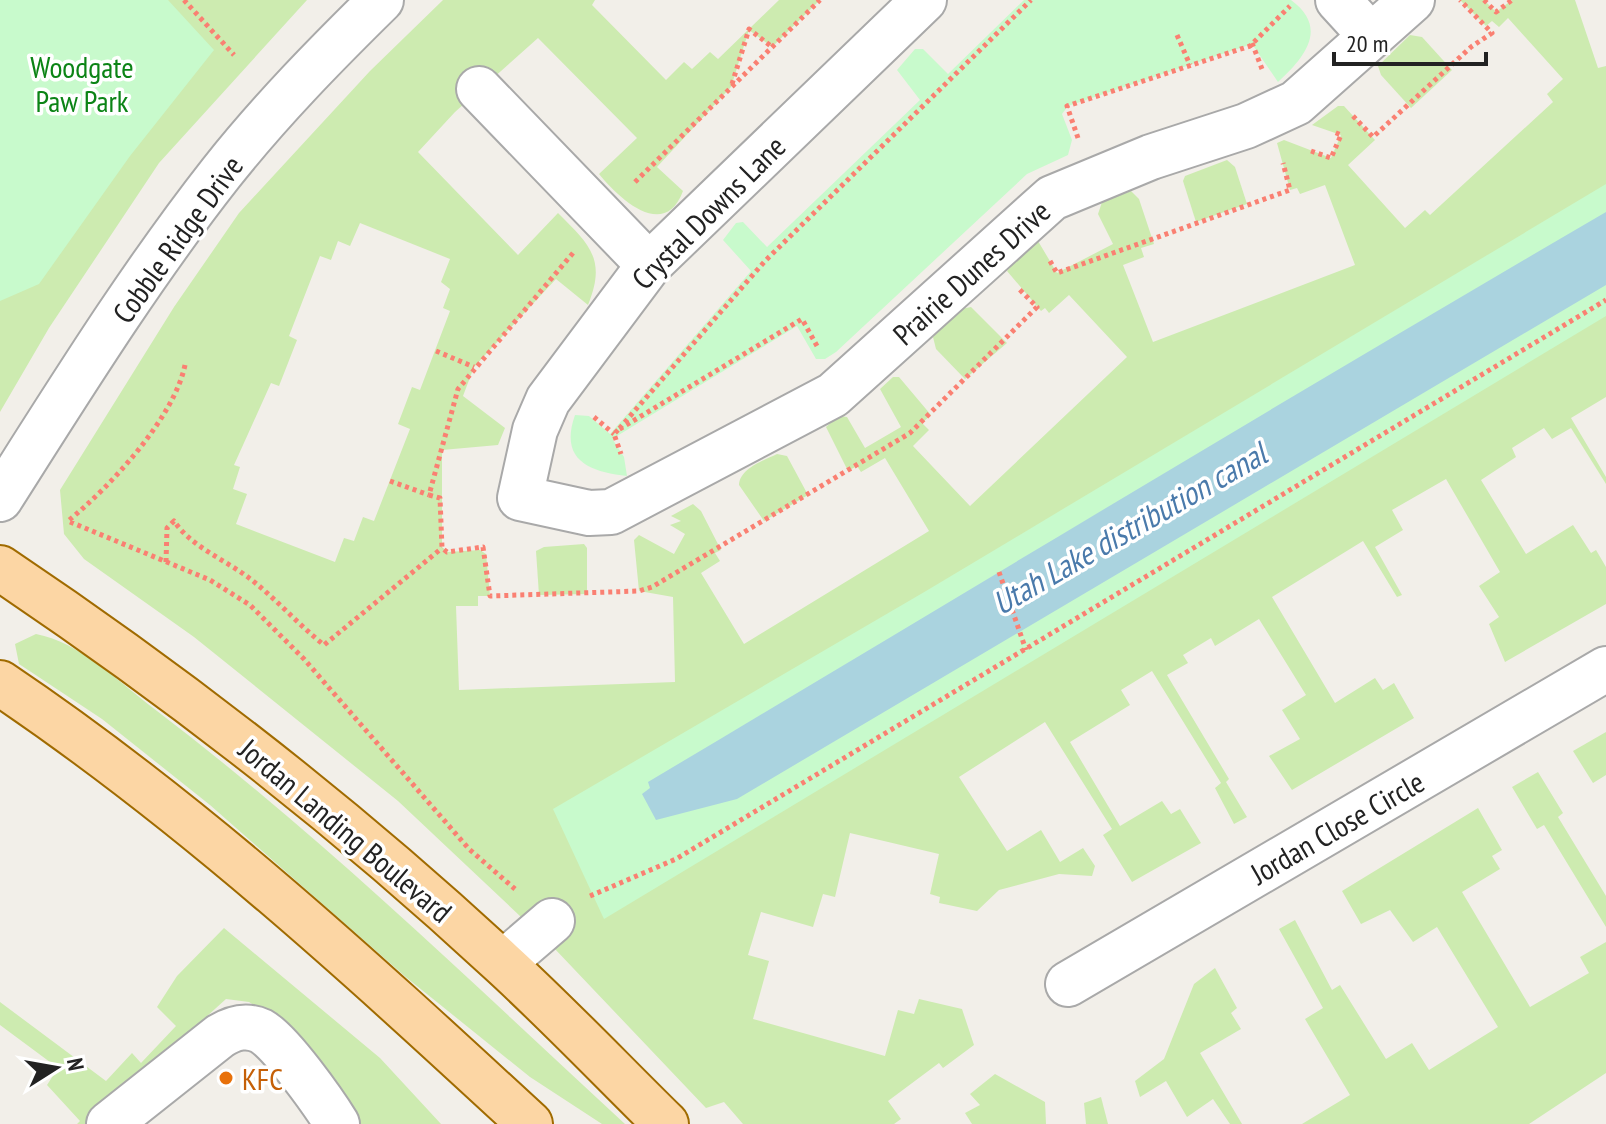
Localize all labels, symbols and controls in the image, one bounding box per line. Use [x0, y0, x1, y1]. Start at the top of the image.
scale bar [1334, 16, 1486, 66]
text: 20 m [1346, 28, 1388, 59]
park label: Woodgate Paw Park [30, 47, 134, 120]
street label: Crystal Downs Lane [623, 127, 793, 297]
street label: Cobble Ridge Drive [103, 148, 251, 330]
street label: Prairie Dunes Drive [884, 191, 1058, 353]
water label: Utah Lake distribution canal [984, 431, 1276, 624]
street label: Jordan Landing Boulevard [231, 729, 460, 930]
street label: Jordan Close Circle [1242, 762, 1431, 893]
north arrow [16, 1028, 96, 1108]
text: N [61, 1056, 91, 1073]
place label: KFC [242, 1059, 283, 1098]
marker: KFC [217, 1069, 235, 1087]

